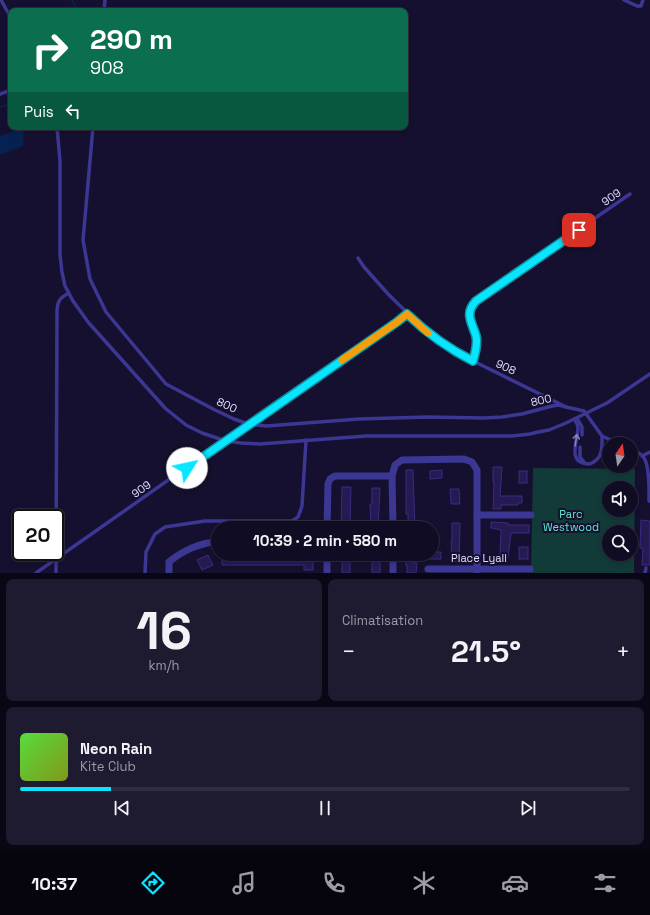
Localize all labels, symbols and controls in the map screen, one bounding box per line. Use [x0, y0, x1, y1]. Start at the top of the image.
text: 290 m [90, 21, 173, 57]
icon: right [24, 24, 76, 76]
text: 908 [90, 56, 124, 79]
icon: left [62, 100, 84, 122]
text: Puis [24, 102, 54, 121]
street label: 909 [599, 185, 624, 209]
pin [562, 213, 596, 247]
icon: arrive [568, 219, 590, 241]
street label: 908 [494, 356, 518, 378]
street label: 800 [529, 391, 553, 409]
street label: 800 [215, 394, 239, 416]
one-way arrow [572, 434, 580, 447]
north arrow [602, 437, 638, 473]
map controls [602, 437, 638, 561]
position arrow [166, 447, 208, 489]
street label: 909 [129, 477, 154, 501]
button: sound [602, 481, 638, 517]
park label: Parc Westwood [543, 507, 599, 534]
speed limit sign: 20 [12, 509, 64, 561]
button: search [602, 525, 638, 561]
text: 10:39 · 2 min · 580 m [253, 531, 397, 550]
street label: Place Lyall [451, 551, 507, 565]
text: 16 [136, 598, 192, 664]
text: Climatisation [342, 612, 423, 629]
text: 21.5° [451, 632, 521, 671]
text: − [342, 637, 356, 665]
text: + [616, 637, 630, 665]
text: km/h [149, 657, 179, 674]
text: Neon Rain [80, 739, 152, 758]
text: Kite Club [80, 758, 136, 775]
icon: previous [111, 797, 133, 819]
icon: pause [314, 797, 336, 819]
icon: next [517, 797, 539, 819]
icon: directions [139, 869, 167, 897]
icon: music [230, 869, 258, 897]
icon: phone [320, 869, 348, 897]
icon: climate [410, 869, 438, 897]
icon: car [501, 869, 529, 897]
icon: filters [591, 869, 619, 897]
text: 10:37 [31, 872, 77, 895]

